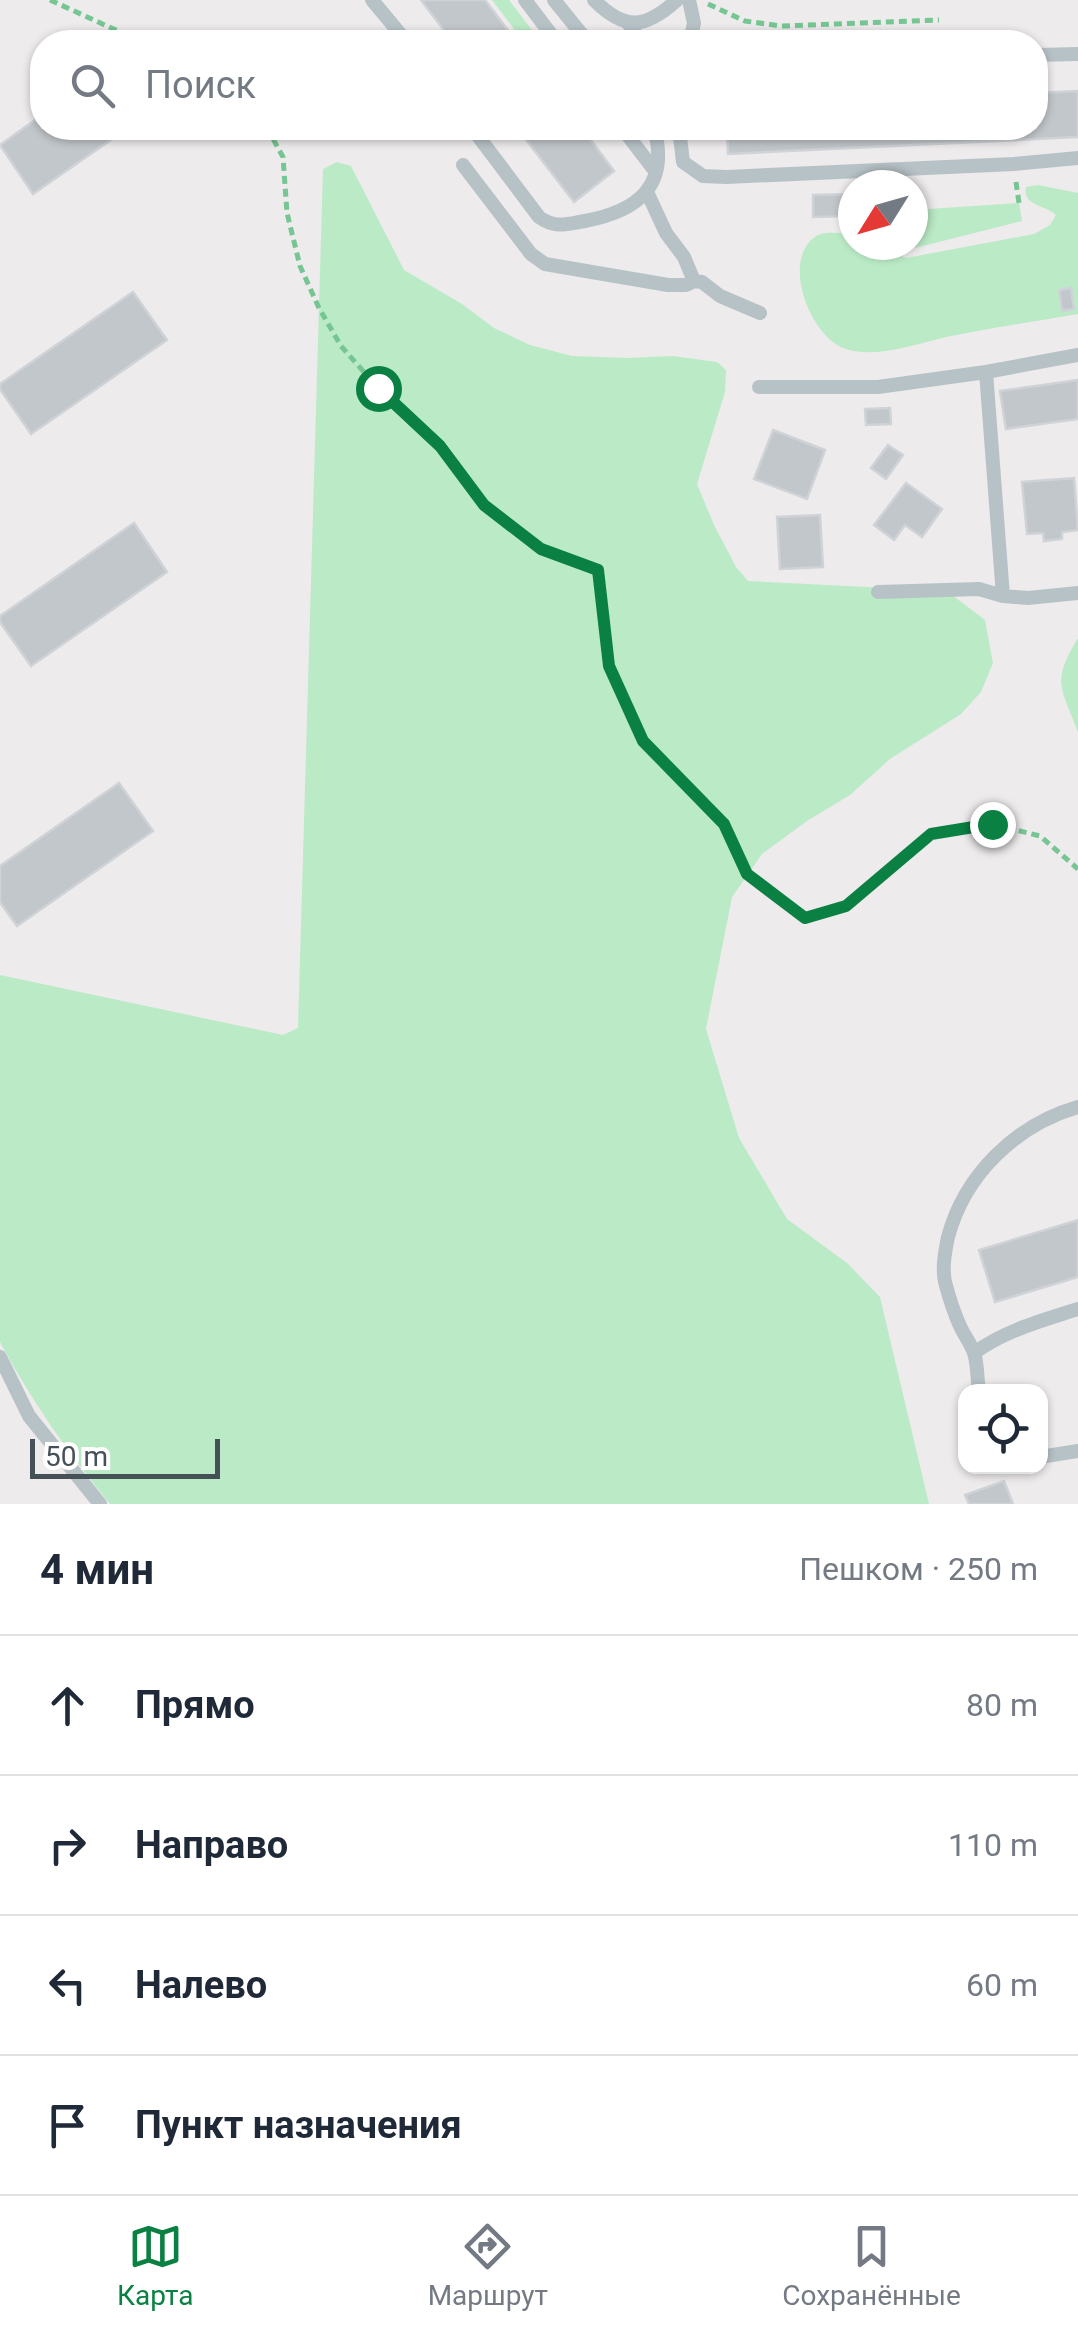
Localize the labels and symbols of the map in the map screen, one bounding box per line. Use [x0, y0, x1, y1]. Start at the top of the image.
north arrow [838, 170, 928, 260]
route start [356, 366, 402, 412]
route end [970, 802, 1016, 848]
scale bar [30, 1434, 220, 1478]

